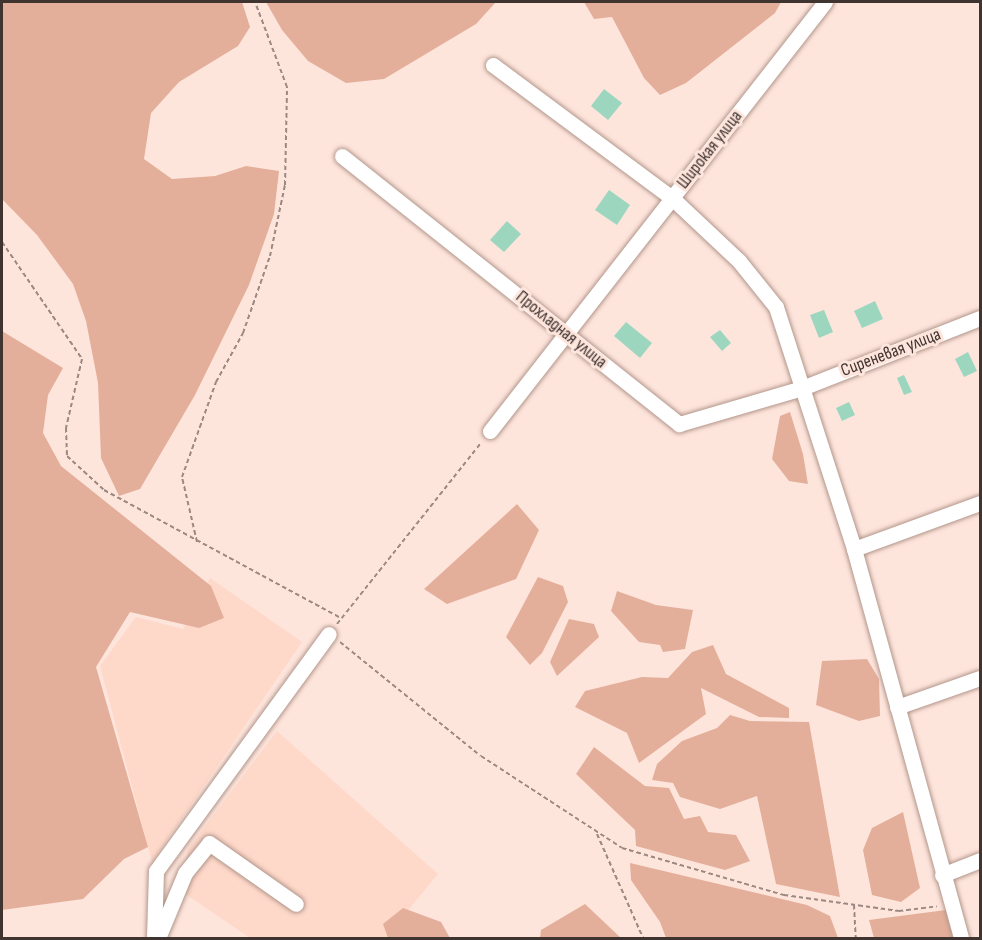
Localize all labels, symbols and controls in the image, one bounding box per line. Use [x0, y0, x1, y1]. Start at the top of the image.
street label: Широкая улица [673, 107, 747, 193]
street label: Прохладная улица [511, 287, 611, 373]
street label: Сиреневая улица [838, 324, 944, 382]

